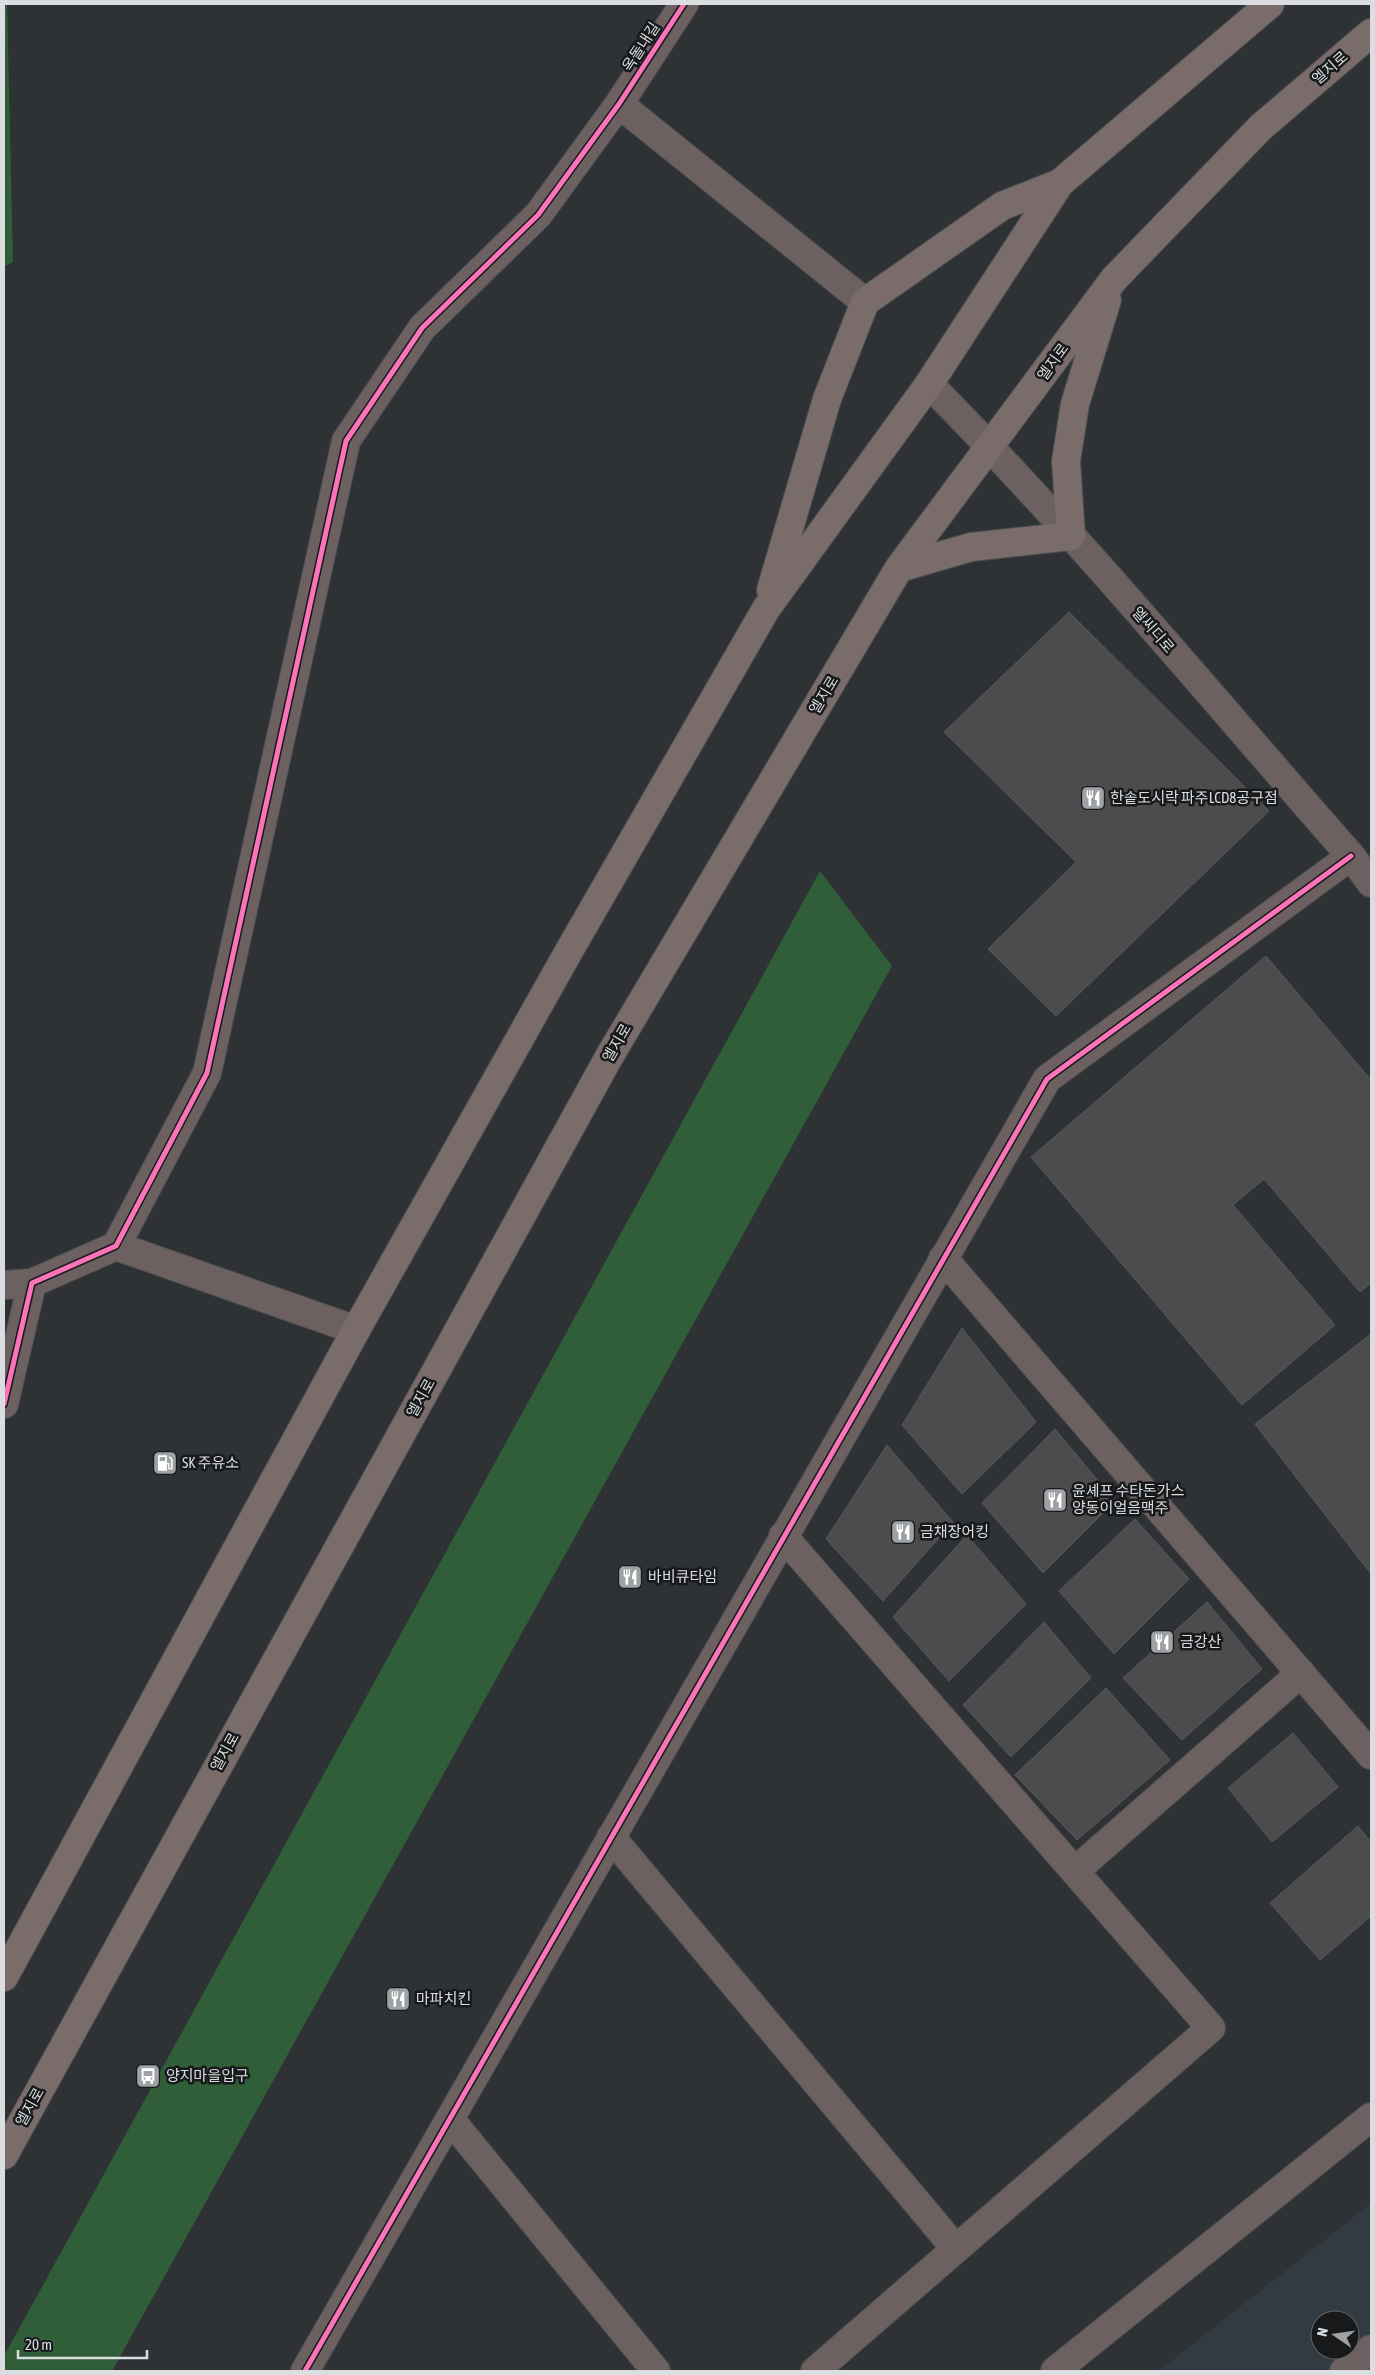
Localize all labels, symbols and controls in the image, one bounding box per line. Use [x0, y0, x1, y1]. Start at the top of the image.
street label: 옥돌내길 [618, 19, 663, 75]
street label: 엘지로 [1308, 48, 1351, 88]
street label: 엘지로 [1034, 340, 1072, 383]
street label: 엘씨디로 [1129, 603, 1178, 656]
street label: 엘지로 [806, 673, 842, 717]
restaurant icon: 한솥도시락 파주LCD8공구점 [1080, 785, 1106, 811]
place label: 한솥도시락 파주LCD8공구점 [1110, 789, 1278, 806]
street label: 엘지로 [599, 1021, 634, 1065]
street label: 엘지로 [403, 1376, 438, 1420]
fuel station icon: SK 주유소 [152, 1450, 178, 1476]
place label: SK 주유소 [182, 1454, 239, 1471]
place label: 윤셰프 수타돈가스 양동이얼음맥주 [1072, 1482, 1185, 1516]
restaurant icon: 윤셰프 수타돈가스 양동이얼음맥주 [1042, 1487, 1068, 1513]
restaurant icon: 금채장어킹 [890, 1519, 916, 1545]
place label: 금채장어킹 [920, 1523, 989, 1540]
restaurant icon: 바비큐타임 [617, 1564, 643, 1590]
place label: 바비큐타임 [648, 1568, 717, 1585]
restaurant icon: 금강산 [1149, 1629, 1175, 1655]
place label: 금강산 [1180, 1633, 1222, 1650]
street label: 엘지로 [207, 1730, 242, 1774]
restaurant icon: 마파치킨 [385, 1986, 411, 2012]
place label: 마파치킨 [416, 1990, 471, 2007]
bus stop icon: 양지마을입구 [135, 2063, 161, 2089]
place label: 양지마을입구 [166, 2067, 249, 2084]
street label: 엘지로 [12, 2085, 47, 2129]
north arrow [1310, 2310, 1360, 2360]
text: N [1314, 2326, 1331, 2338]
scale bar [18, 2328, 146, 2360]
text: 20 m [25, 2336, 52, 2353]

